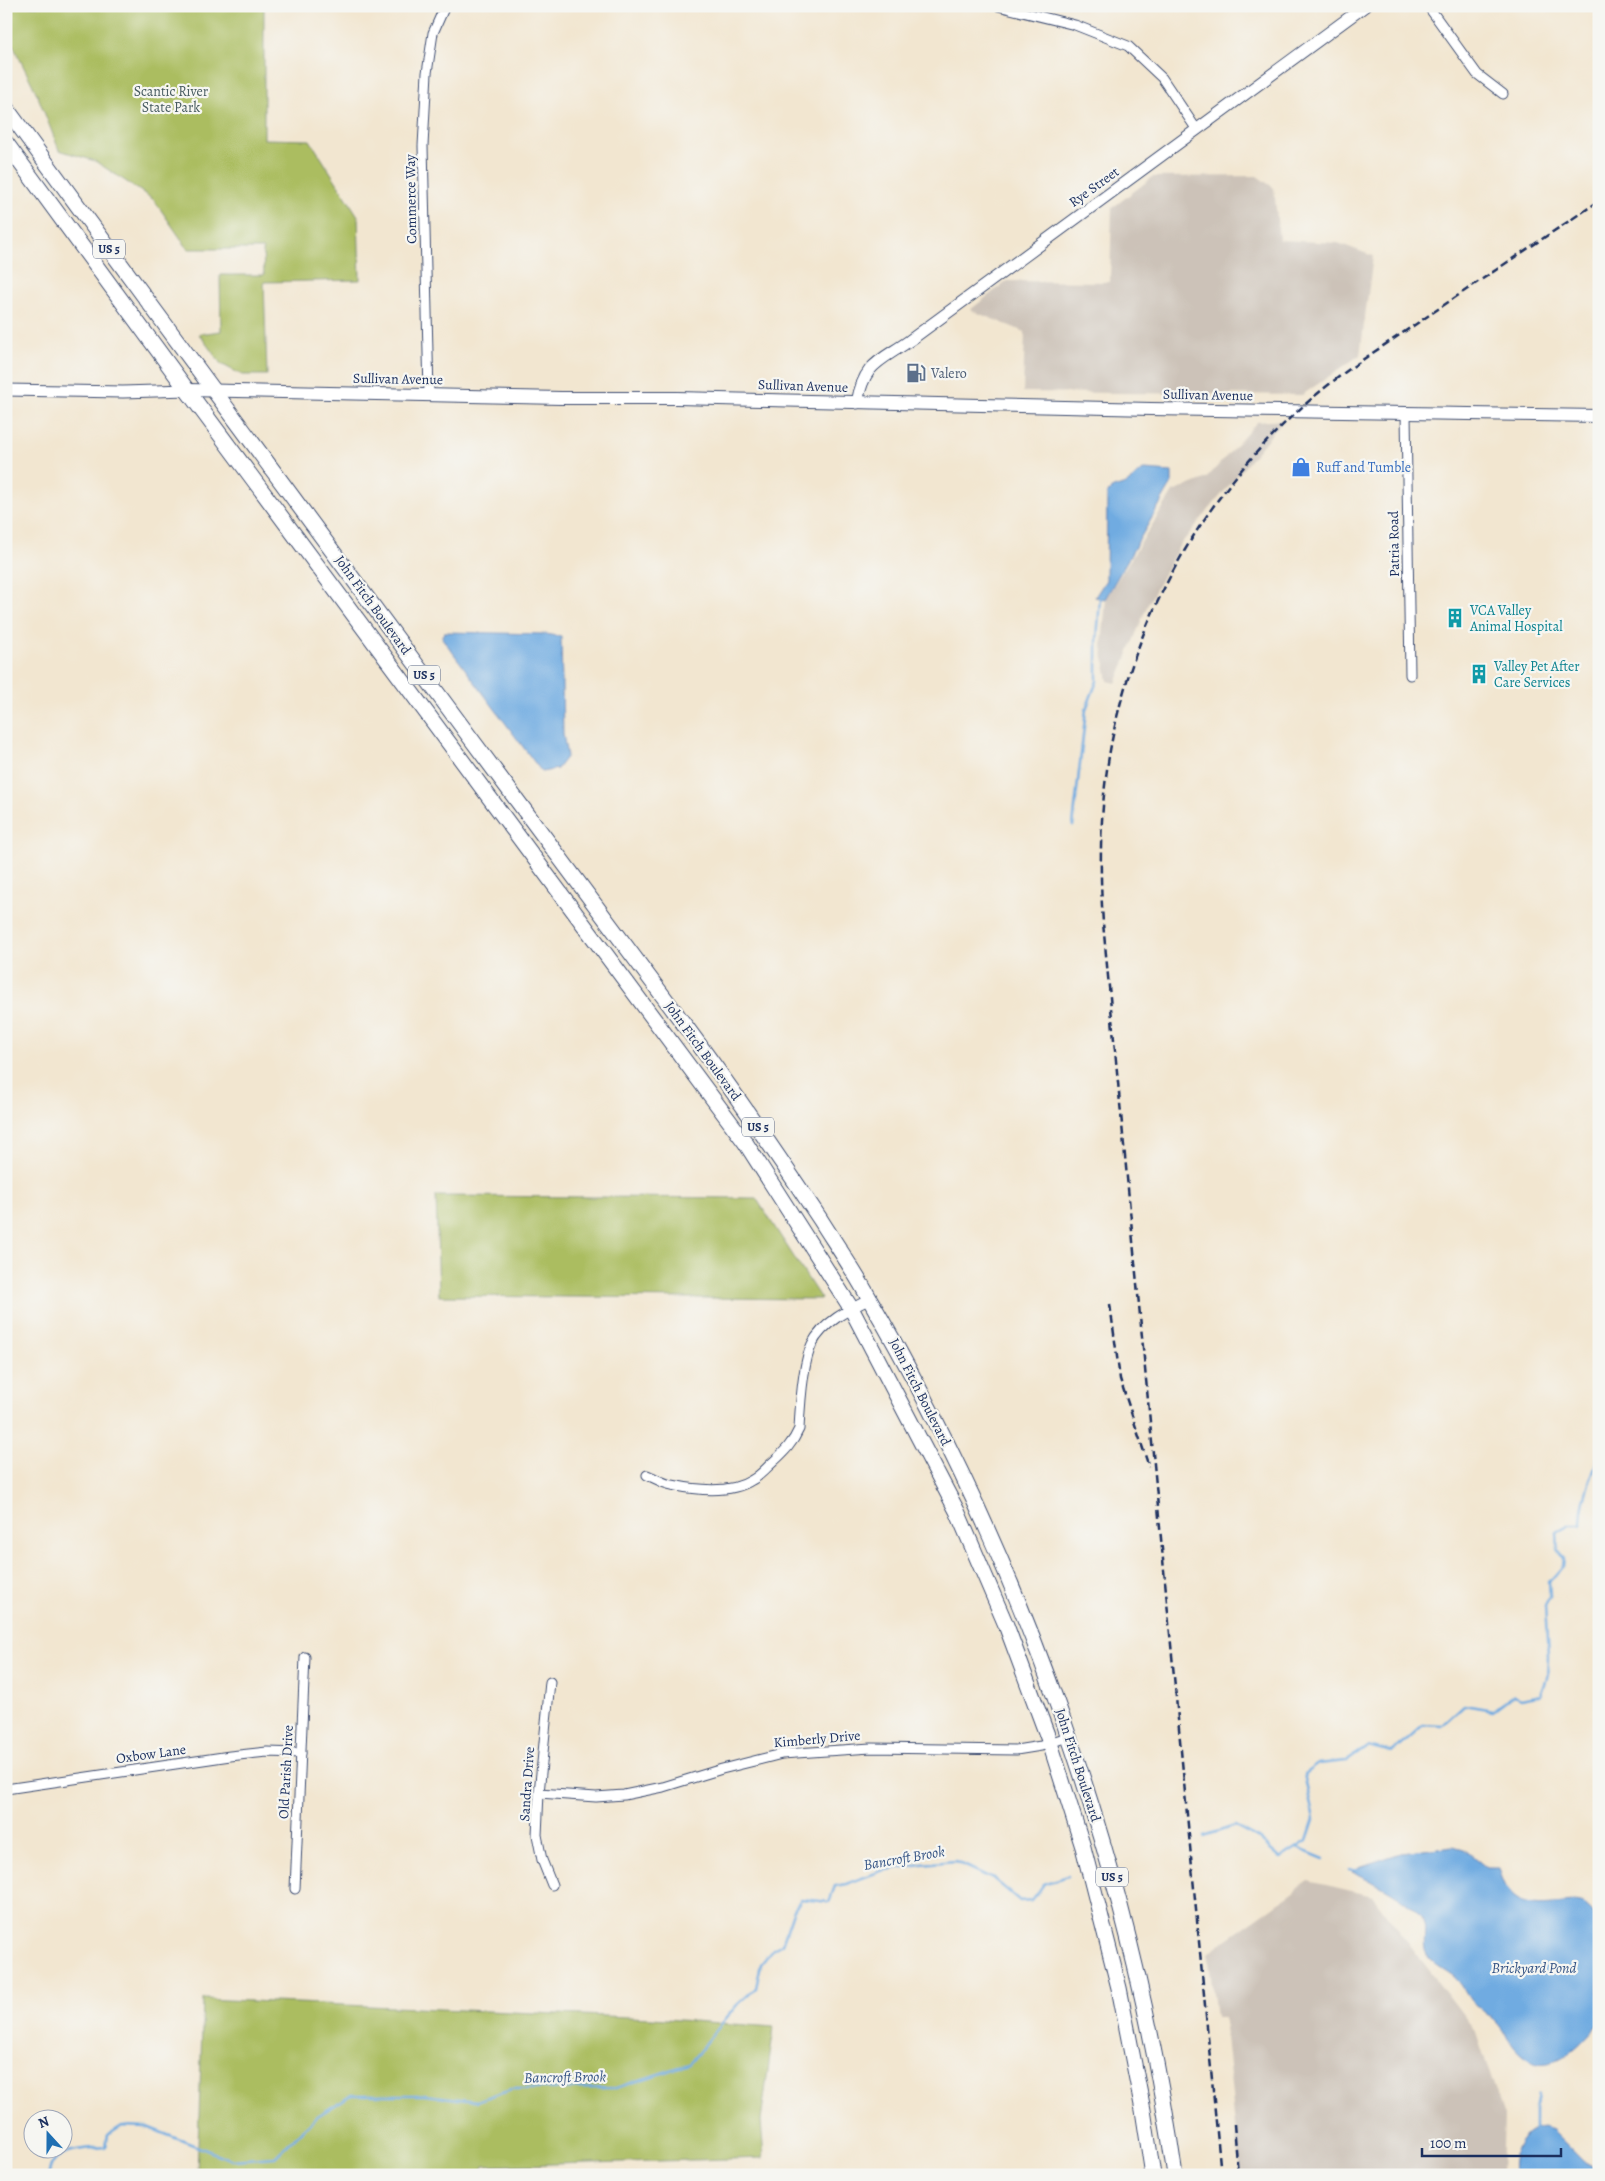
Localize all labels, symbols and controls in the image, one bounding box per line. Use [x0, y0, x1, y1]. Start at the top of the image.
park label: Scantic River State Park [134, 82, 209, 117]
street label: Commerce Way [401, 153, 421, 244]
street label: Rye Street [1065, 162, 1123, 212]
road number: US 5 [93, 240, 125, 258]
fuel station icon: Valero [905, 362, 927, 384]
place label: Valero [930, 364, 967, 383]
street label: Sullivan Avenue [353, 369, 443, 389]
street label: Sullivan Avenue [757, 375, 849, 397]
street label: Sullivan Avenue [1163, 385, 1253, 405]
shop icon: Ruff and Tumble [1290, 456, 1312, 478]
place label: Ruff and Tumble [1316, 458, 1411, 477]
street label: Patria Road [1384, 510, 1404, 577]
street label: John Fitch Boulevard [331, 552, 416, 659]
place label: VCA Valley Animal Hospital [1469, 601, 1563, 636]
building icon: VCA Valley Animal Hospital [1444, 607, 1466, 629]
place label: Valley Pet After Care Services [1493, 657, 1580, 692]
building icon: Valley Pet After Care Services [1468, 663, 1490, 685]
road number: US 5 [408, 666, 440, 684]
street label: John Fitch Boulevard [661, 998, 746, 1105]
road number: US 5 [742, 1118, 774, 1136]
street label: John Fitch Boulevard [885, 1335, 956, 1449]
street label: John Fitch Boulevard [1051, 1706, 1105, 1825]
street label: Old Parish Drive [274, 1725, 298, 1819]
street label: Kimberly Drive [773, 1726, 861, 1752]
street label: Oxbow Lane [115, 1740, 187, 1768]
street label: Sandra Drive [515, 1746, 539, 1822]
water label: Bancroft Brook [862, 1841, 946, 1875]
road number: US 5 [1096, 1868, 1128, 1886]
water label: Brickyard Pond [1492, 1958, 1576, 1978]
water label: Bancroft Brook [524, 2066, 607, 2088]
north arrow [22, 2108, 72, 2158]
text: N [35, 2112, 52, 2133]
scale bar [1422, 2126, 1561, 2158]
text: 100 m [1430, 2133, 1467, 2153]

